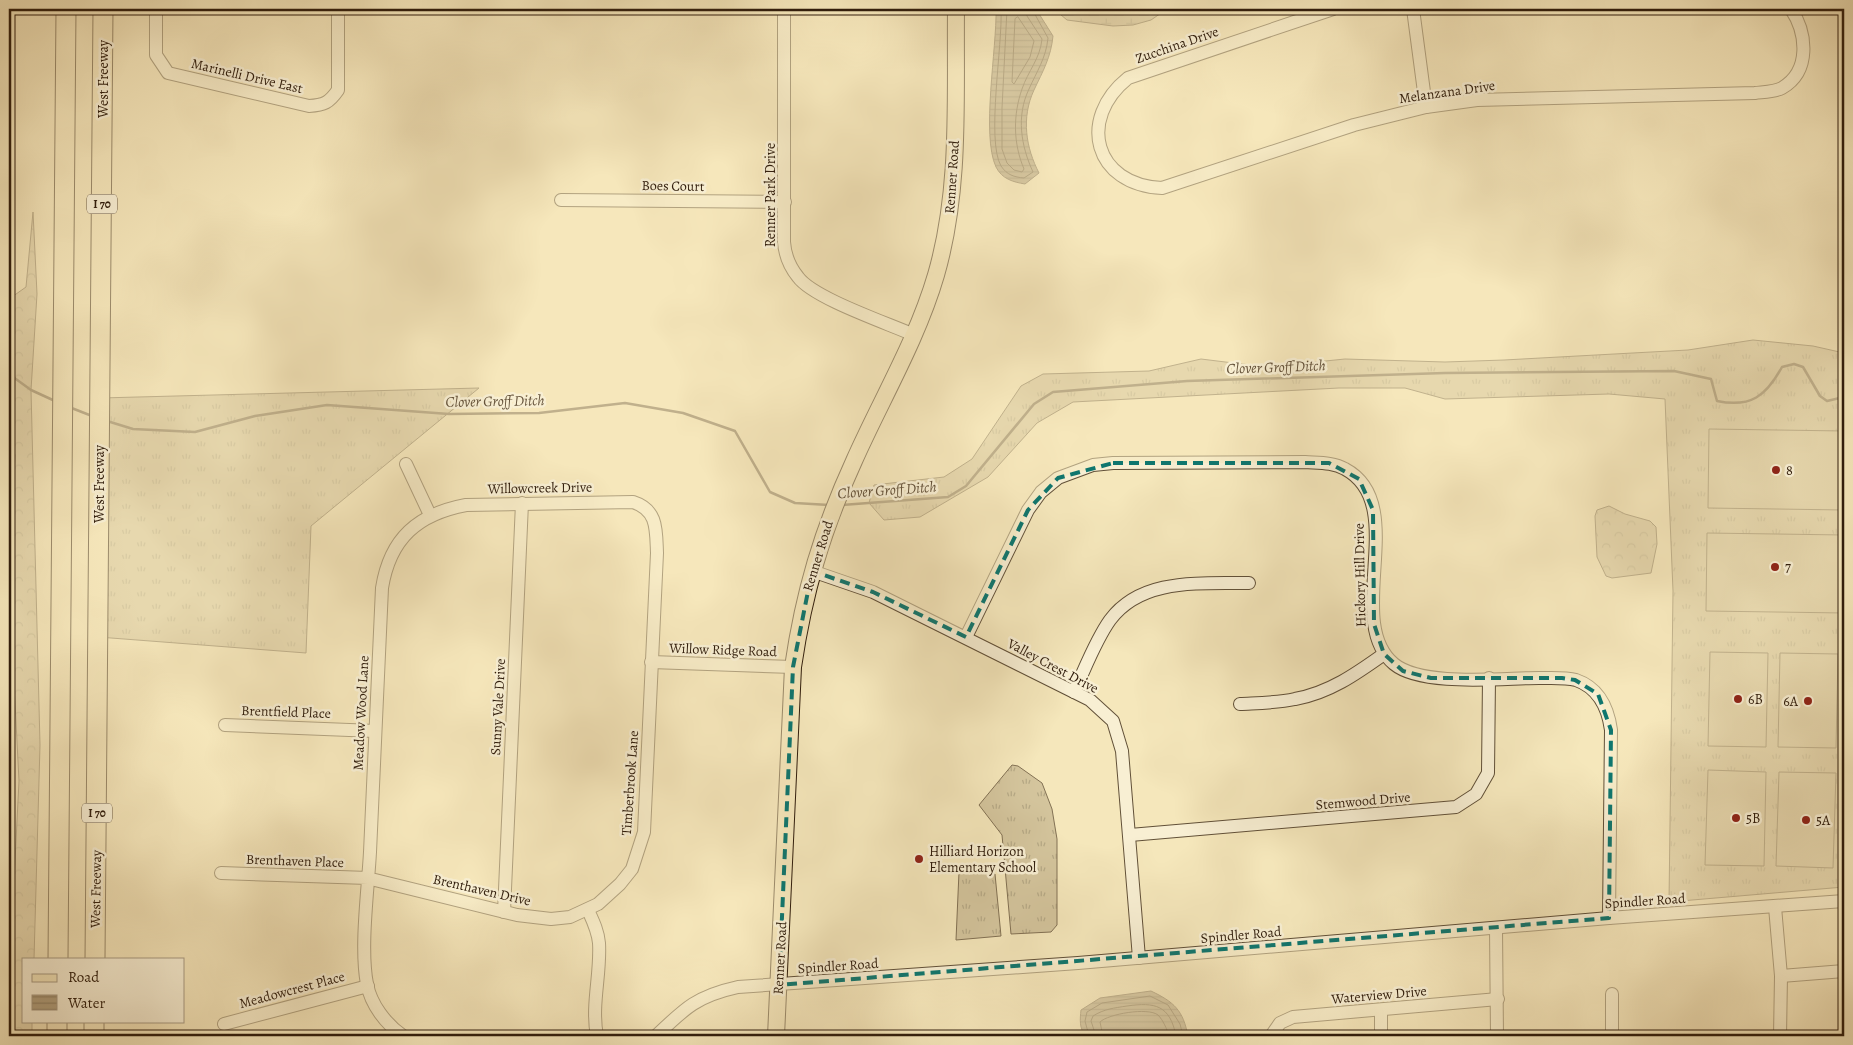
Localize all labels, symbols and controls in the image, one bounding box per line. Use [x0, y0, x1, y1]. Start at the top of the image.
street label: Zucchina Drive [1133, 22, 1221, 68]
street label: West Freeway [94, 39, 113, 119]
street label: Marinelli Drive East [189, 54, 305, 98]
street label: Melanzana Drive [1398, 76, 1496, 108]
street label: Renner Road [940, 139, 964, 214]
street label: Renner Park Drive [761, 143, 780, 247]
street label: Boes Court [641, 176, 705, 196]
road number: I 70 [87, 194, 117, 213]
water label: Clover Groff Ditch [1226, 355, 1326, 379]
water label: Clover Groff Ditch [445, 390, 545, 412]
street label: West Freeway [90, 444, 109, 524]
place label: 8 [1786, 461, 1793, 480]
marker: 8 [1770, 464, 1782, 476]
water label: Clover Groff Ditch [837, 477, 937, 503]
street label: Willowcreek Drive [487, 478, 592, 498]
street label: Renner Road [798, 518, 838, 594]
street label: Hickory Hill Drive [1350, 523, 1370, 627]
place label: 7 [1785, 558, 1791, 577]
marker: 7 [1769, 561, 1781, 573]
street label: Valley Crest Drive [1003, 634, 1102, 698]
street label: Willow Ridge Road [668, 639, 778, 661]
street label: Meadow Wood Lane [349, 655, 373, 771]
street label: Sunny Vale Drive [486, 658, 510, 756]
place label: 6B [1748, 690, 1763, 709]
place label: 6A [1783, 692, 1799, 711]
marker: 6B [1732, 693, 1744, 705]
marker: 6A [1802, 695, 1814, 707]
street label: Brentfield Place [241, 701, 331, 723]
street label: Timberbrook Lane [617, 730, 643, 836]
street label: Stemwood Drive [1315, 787, 1411, 815]
road number: I 70 [82, 804, 112, 822]
place label: 5B [1746, 809, 1760, 828]
place label: 5A [1816, 811, 1831, 830]
marker: 5B [1730, 812, 1742, 824]
marker: 5A [1800, 814, 1812, 826]
place label: Hilliard Horizon Elementary School [929, 842, 1037, 877]
street label: West Freeway [86, 849, 106, 929]
street label: Brenthaven Place [246, 850, 344, 872]
marker: Hilliard Horizon Elementary School [913, 853, 925, 865]
street label: Brenthaven Drive [431, 870, 533, 910]
street label: Spindler Road [1604, 889, 1687, 913]
street label: Renner Road [769, 920, 791, 995]
street label: Spindler Road [1200, 922, 1283, 948]
street label: Spindler Road [797, 954, 880, 978]
legend [22, 958, 185, 1022]
text: Road [68, 967, 100, 987]
street label: Meadowcrest Place [237, 967, 347, 1013]
street label: Waterview Drive [1330, 981, 1427, 1009]
text: Water [67, 993, 105, 1013]

